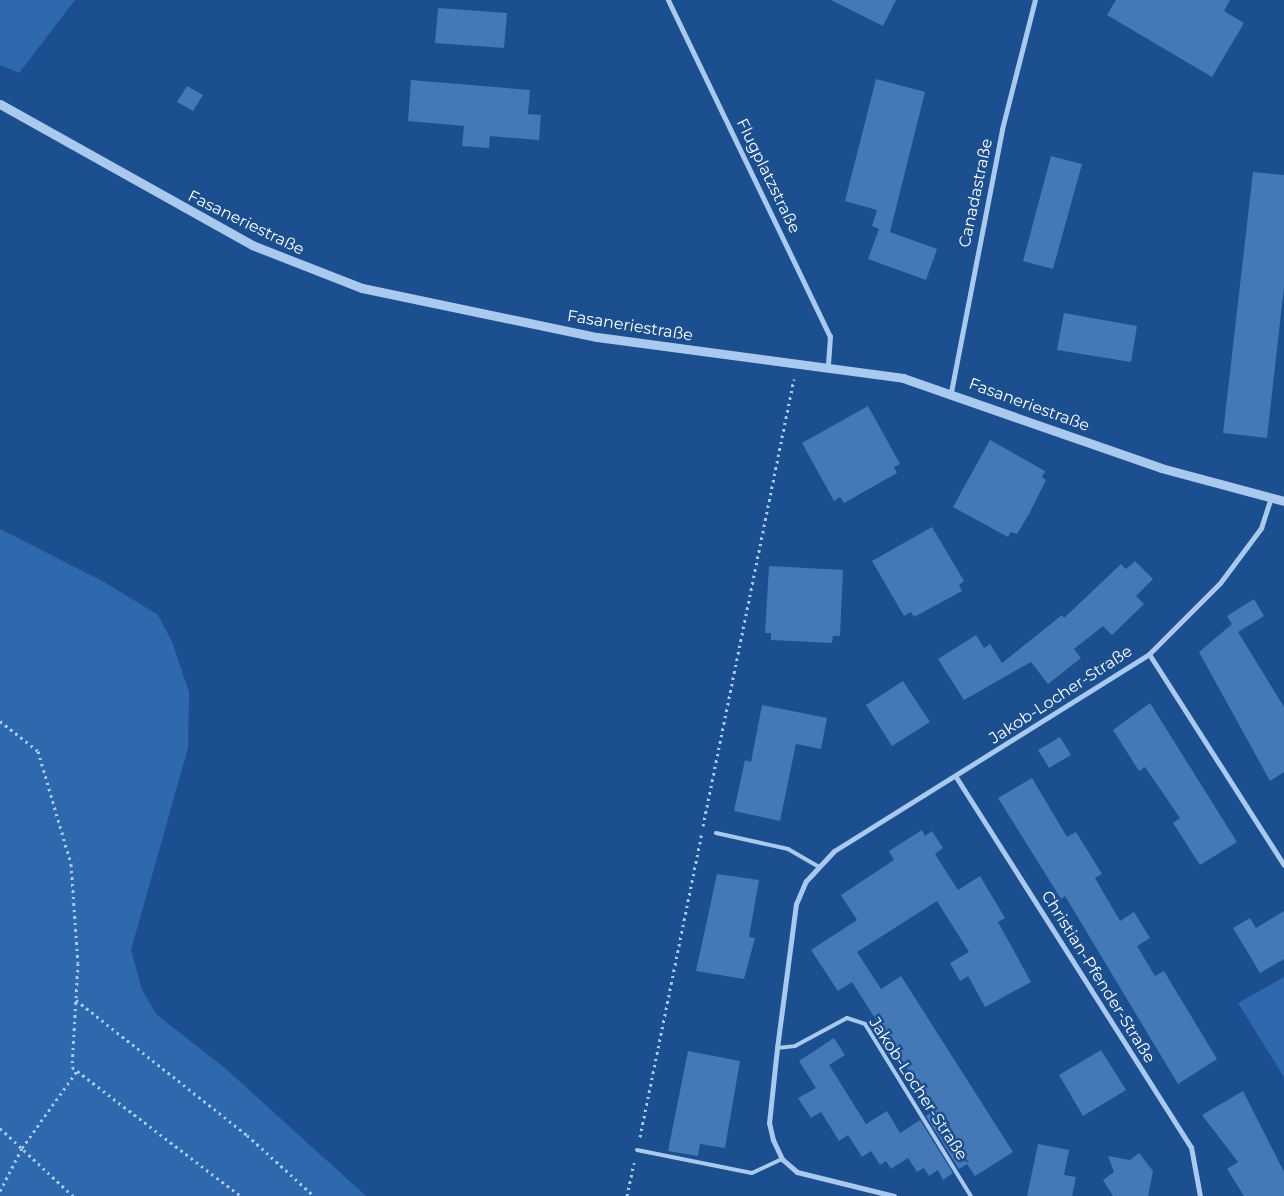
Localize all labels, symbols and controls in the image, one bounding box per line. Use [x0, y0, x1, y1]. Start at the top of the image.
street label: Flugplatzstraße [732, 115, 804, 237]
street label: Canadastraße [955, 137, 997, 249]
street label: Fasaneriestraße [185, 187, 307, 259]
street label: Fasaneriestraße [566, 307, 694, 345]
street label: Fasaneriestraße [966, 374, 1092, 436]
street label: Jakob-Locher-Straße [986, 642, 1136, 748]
street label: Christian-Pfender-Straße [1037, 887, 1159, 1067]
street label: Jakob-Locher-Straße [865, 1014, 971, 1164]

